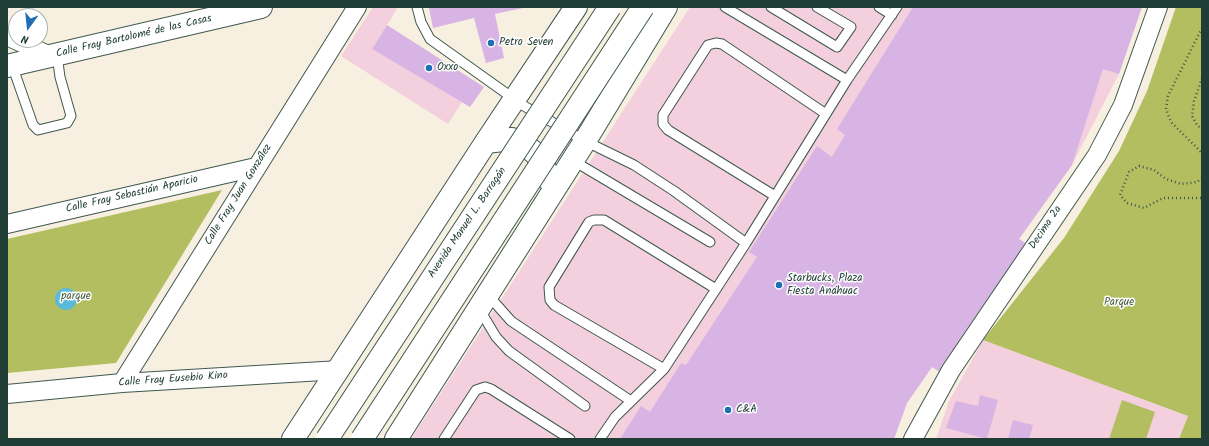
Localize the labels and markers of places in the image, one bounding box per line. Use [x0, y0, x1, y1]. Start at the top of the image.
place label: Petro Seven [499, 36, 553, 50]
marker: Petro Seven [486, 38, 496, 48]
place label: Oxxo [437, 61, 458, 75]
marker: Oxxo [424, 63, 434, 73]
place label: Starbucks, Plaza Fiesta Anáhuac [787, 272, 862, 298]
marker: Starbucks, Plaza Fiesta Anáhuac [774, 280, 784, 290]
place label: C&A [736, 403, 757, 417]
marker: C&A [723, 405, 733, 415]

